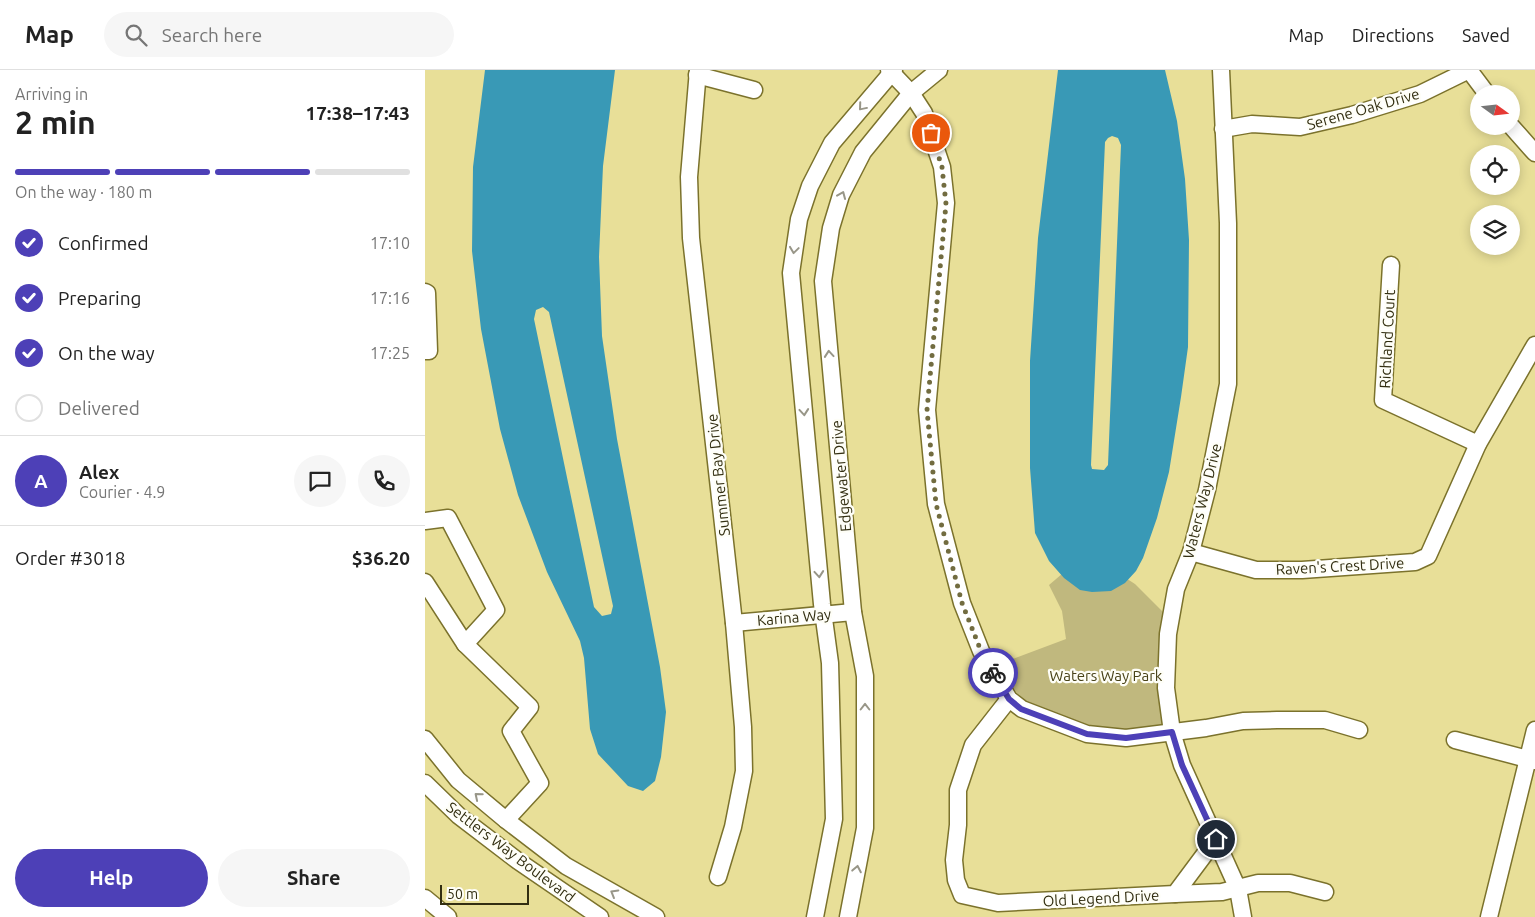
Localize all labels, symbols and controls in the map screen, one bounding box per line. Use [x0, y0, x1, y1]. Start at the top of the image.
search box [104, 12, 454, 57]
text: Map [25, 21, 74, 48]
icon: search [122, 21, 150, 49]
text: Search here [162, 24, 262, 46]
text: Map [1288, 25, 1324, 45]
text: Directions [1352, 25, 1434, 45]
text: Saved [1462, 25, 1510, 45]
text: Arriving in [15, 85, 88, 103]
street label: Serene Oak Drive [1305, 85, 1421, 133]
north arrow [1470, 85, 1520, 135]
map controls [1470, 85, 1520, 255]
one-way arrow [859, 101, 868, 110]
text: 17:38–17:43 [305, 102, 410, 124]
text: 2 min [15, 104, 96, 140]
pin [910, 112, 952, 154]
icon: bag [917, 119, 945, 147]
button: locate [1470, 145, 1520, 195]
text: On the way · 180 m [15, 183, 152, 201]
one-way arrow [836, 191, 846, 200]
button: layers [1470, 205, 1520, 255]
icon: check [15, 229, 43, 257]
text: Confirmed [58, 232, 149, 254]
text: 17:10 [370, 234, 410, 252]
one-way arrow [789, 247, 800, 255]
icon: check [15, 284, 43, 312]
text: Preparing [58, 287, 142, 309]
text: 17:16 [370, 289, 410, 307]
street label: Richland Court [1376, 289, 1398, 389]
icon: check [15, 339, 43, 367]
text: On the way [58, 342, 155, 364]
text: 17:25 [370, 344, 410, 362]
one-way arrow [824, 350, 835, 358]
text: Delivered [58, 397, 140, 419]
one-way arrow [798, 408, 809, 416]
street label: Summer Bay Drive [703, 413, 733, 537]
street label: Edgewater Drive [828, 419, 854, 533]
street label: Waters Way Drive [1179, 441, 1225, 561]
button: chat [294, 455, 346, 507]
button: phone [358, 455, 410, 507]
text: Alex [79, 461, 119, 483]
text: A [34, 470, 48, 492]
text: Courier · 4.9 [79, 483, 165, 501]
text: Order #3018 [15, 547, 125, 569]
text: $36.20 [352, 547, 410, 569]
street label: Raven's Crest Drive [1275, 554, 1405, 578]
one-way arrow [813, 570, 824, 578]
street label: Karina Way [756, 605, 832, 629]
courier [968, 648, 1018, 698]
icon: bike [979, 659, 1007, 687]
park label: Waters Way Park [1050, 667, 1163, 684]
one-way arrow [860, 703, 870, 711]
one-way arrow [474, 793, 483, 802]
street label: Settlers Way Boulevard [443, 798, 579, 906]
pin [1195, 818, 1237, 860]
icon: home [1202, 825, 1230, 853]
button: Help [15, 849, 208, 907]
button: Share [218, 849, 410, 907]
one-way arrow [852, 865, 862, 874]
scale bar [440, 882, 529, 905]
text: 50 m [447, 886, 478, 902]
street label: Old Legend Drive [1042, 886, 1160, 910]
one-way arrow [610, 890, 619, 900]

